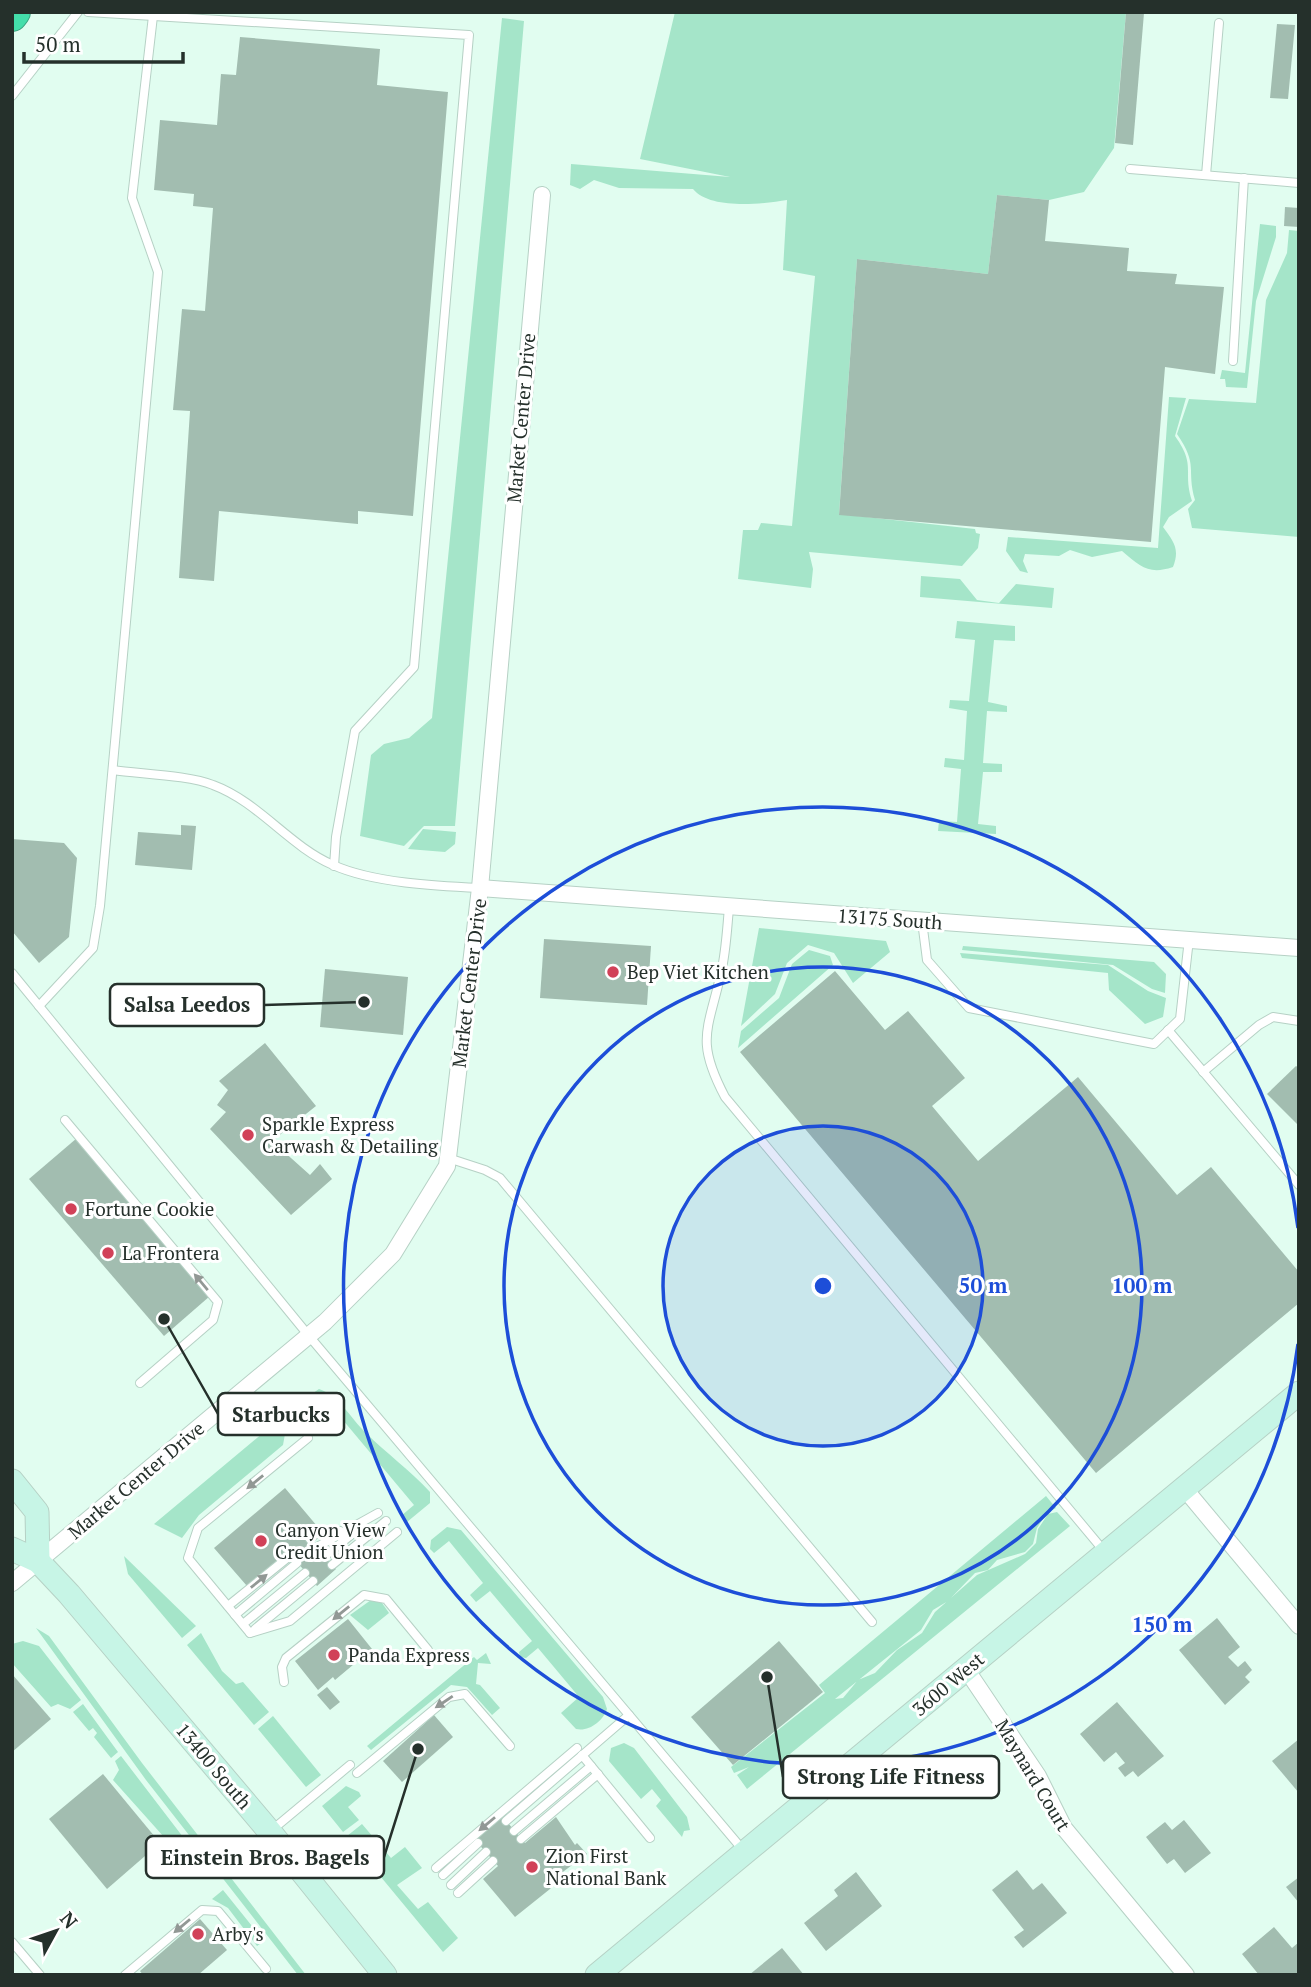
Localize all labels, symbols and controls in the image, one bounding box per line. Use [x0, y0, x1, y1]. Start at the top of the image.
scale bar [24, 21, 184, 65]
text: 50 m [35, 30, 81, 58]
street label: Market Center Drive [501, 332, 540, 504]
street label: Market Center Drive [446, 897, 491, 1069]
street label: 13175 South [837, 902, 943, 935]
place label: Bep Viet Kitchen [627, 959, 769, 984]
marker: Bep Viet Kitchen [605, 964, 621, 980]
callout: Salsa Leedos [110, 984, 264, 1026]
text: Salsa Leedos [124, 990, 250, 1018]
place label: Sparkle Express Carwash & Detailing [262, 1111, 439, 1158]
marker: Sparkle Express Carwash & Detailing [240, 1127, 256, 1143]
place label: Fortune Cookie [85, 1196, 214, 1221]
marker: Fortune Cookie [63, 1201, 79, 1217]
place label: La Frontera [122, 1240, 220, 1265]
marker: La Frontera [100, 1245, 116, 1261]
text: 50 m [959, 1271, 1008, 1299]
text: 100 m [1112, 1271, 1173, 1299]
one-way arrow [194, 1273, 209, 1291]
centre of rings [811, 1274, 835, 1298]
callout: Starbucks [218, 1393, 344, 1435]
text: Starbucks [232, 1400, 330, 1428]
street label: Market Center Drive [62, 1415, 209, 1544]
one-way arrow [247, 1474, 265, 1489]
place label: Canyon View Credit Union [275, 1517, 386, 1564]
marker: Canyon View Credit Union [253, 1533, 269, 1549]
one-way arrow [250, 1573, 268, 1588]
one-way arrow [333, 1605, 350, 1620]
text: 150 m [1132, 1610, 1193, 1638]
place label: Panda Express [348, 1642, 470, 1667]
street label: 3600 West [907, 1646, 989, 1721]
marker: Panda Express [326, 1647, 342, 1663]
one-way arrow [434, 1695, 453, 1709]
street label: Maynard Court [990, 1714, 1077, 1835]
street label: 13400 South [171, 1717, 258, 1814]
callout: Strong Life Fitness [783, 1756, 999, 1798]
text: Strong Life Fitness [797, 1762, 985, 1790]
one-way arrow [479, 1816, 496, 1831]
callout: Einstein Bros. Bagels [146, 1836, 384, 1878]
text: Einstein Bros. Bagels [160, 1843, 370, 1871]
place label: Zion First National Bank [546, 1843, 667, 1890]
marker: Zion First National Bank [524, 1859, 540, 1875]
north arrow [21, 1896, 91, 1966]
text: N [55, 1906, 84, 1934]
one-way arrow [174, 1918, 191, 1933]
place label: Arby's [212, 1921, 264, 1946]
marker: Arby's [190, 1926, 206, 1942]

